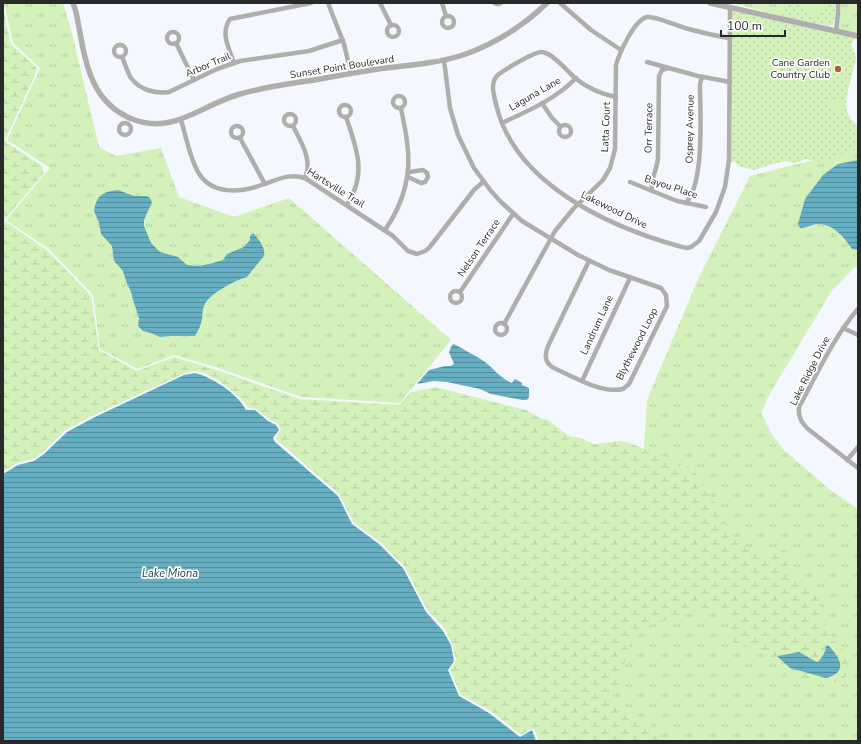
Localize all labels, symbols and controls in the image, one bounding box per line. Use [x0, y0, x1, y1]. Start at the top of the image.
scale bar [721, 12, 785, 38]
text: 100 m [727, 18, 762, 34]
street label: Arbor Trail [183, 49, 233, 81]
street label: Sunset Point Boulevard [289, 52, 395, 82]
place label: Cane Garden Country Club [771, 56, 830, 82]
marker: Cane Garden Country Club [833, 64, 843, 74]
street label: Laguna Lane [507, 74, 563, 114]
street label: Osprey Avenue [682, 94, 698, 164]
street label: Latta Court [598, 101, 614, 152]
street label: Orr Terrace [642, 103, 656, 153]
street label: Hartsville Trail [304, 165, 368, 211]
street label: Bayou Place [643, 172, 699, 202]
street label: Lakewood Drive [578, 188, 650, 232]
street label: Nelson Terrace [454, 216, 504, 280]
street label: Landrum Lane [577, 293, 617, 357]
street label: Blythewood Loop [613, 305, 661, 383]
street label: Lake Ridge Drive [787, 334, 833, 408]
water label: Lake Miona [142, 566, 198, 581]

